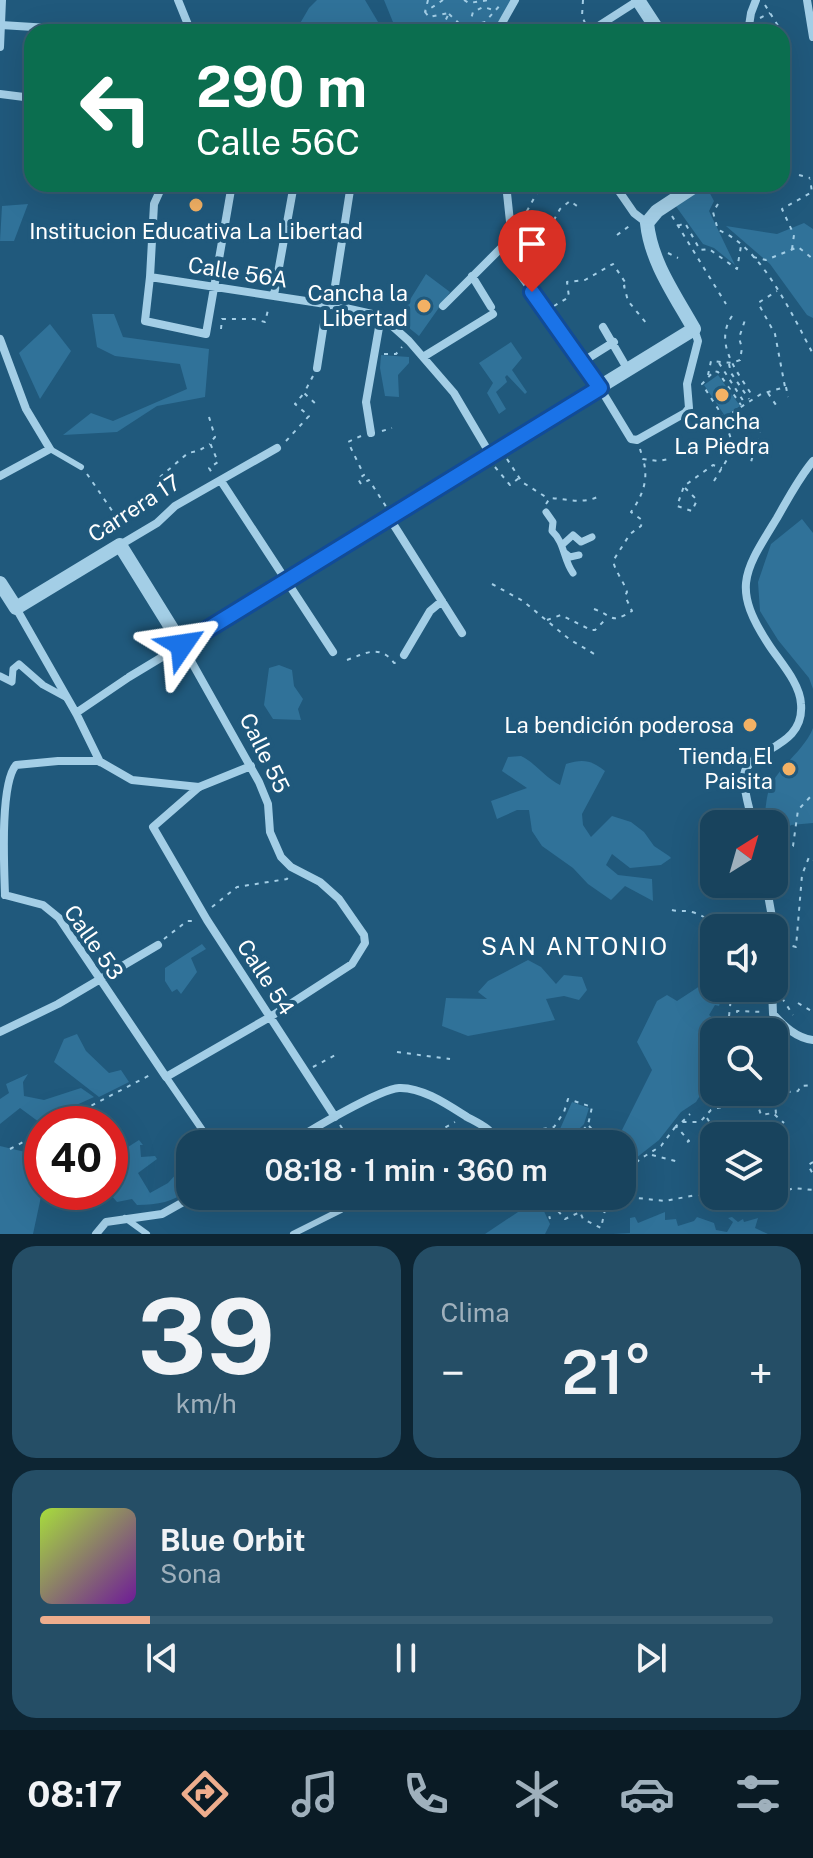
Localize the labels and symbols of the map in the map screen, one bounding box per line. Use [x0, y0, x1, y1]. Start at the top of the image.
marker: Institucion Educativa La Libertad [187, 196, 205, 214]
pin [498, 210, 566, 292]
place label: Institucion Educativa La Libertad [29, 218, 363, 244]
street label: Calle 56A [186, 251, 290, 293]
place label: Cancha la Libertad [307, 280, 408, 331]
marker: Cancha la Libertad [415, 297, 433, 315]
marker: Cancha La Piedra [713, 386, 731, 404]
place label: Cancha La Piedra [674, 408, 770, 459]
street label: Carrera 17 [83, 469, 185, 547]
position arrow [140, 603, 224, 687]
street label: Calle 55 [235, 709, 295, 797]
place label: La bendición poderosa [504, 712, 734, 738]
marker: La bendición poderosa [741, 716, 759, 734]
place label: Tienda El Paisita [679, 743, 773, 794]
marker: Tienda El Paisita [780, 760, 798, 778]
north arrow [700, 810, 788, 898]
street label: Calle 53 [59, 900, 129, 984]
district label: SAN ANTONIO [481, 932, 669, 960]
street label: Calle 54 [232, 934, 300, 1020]
speed limit sign: 40 [24, 1106, 128, 1210]

